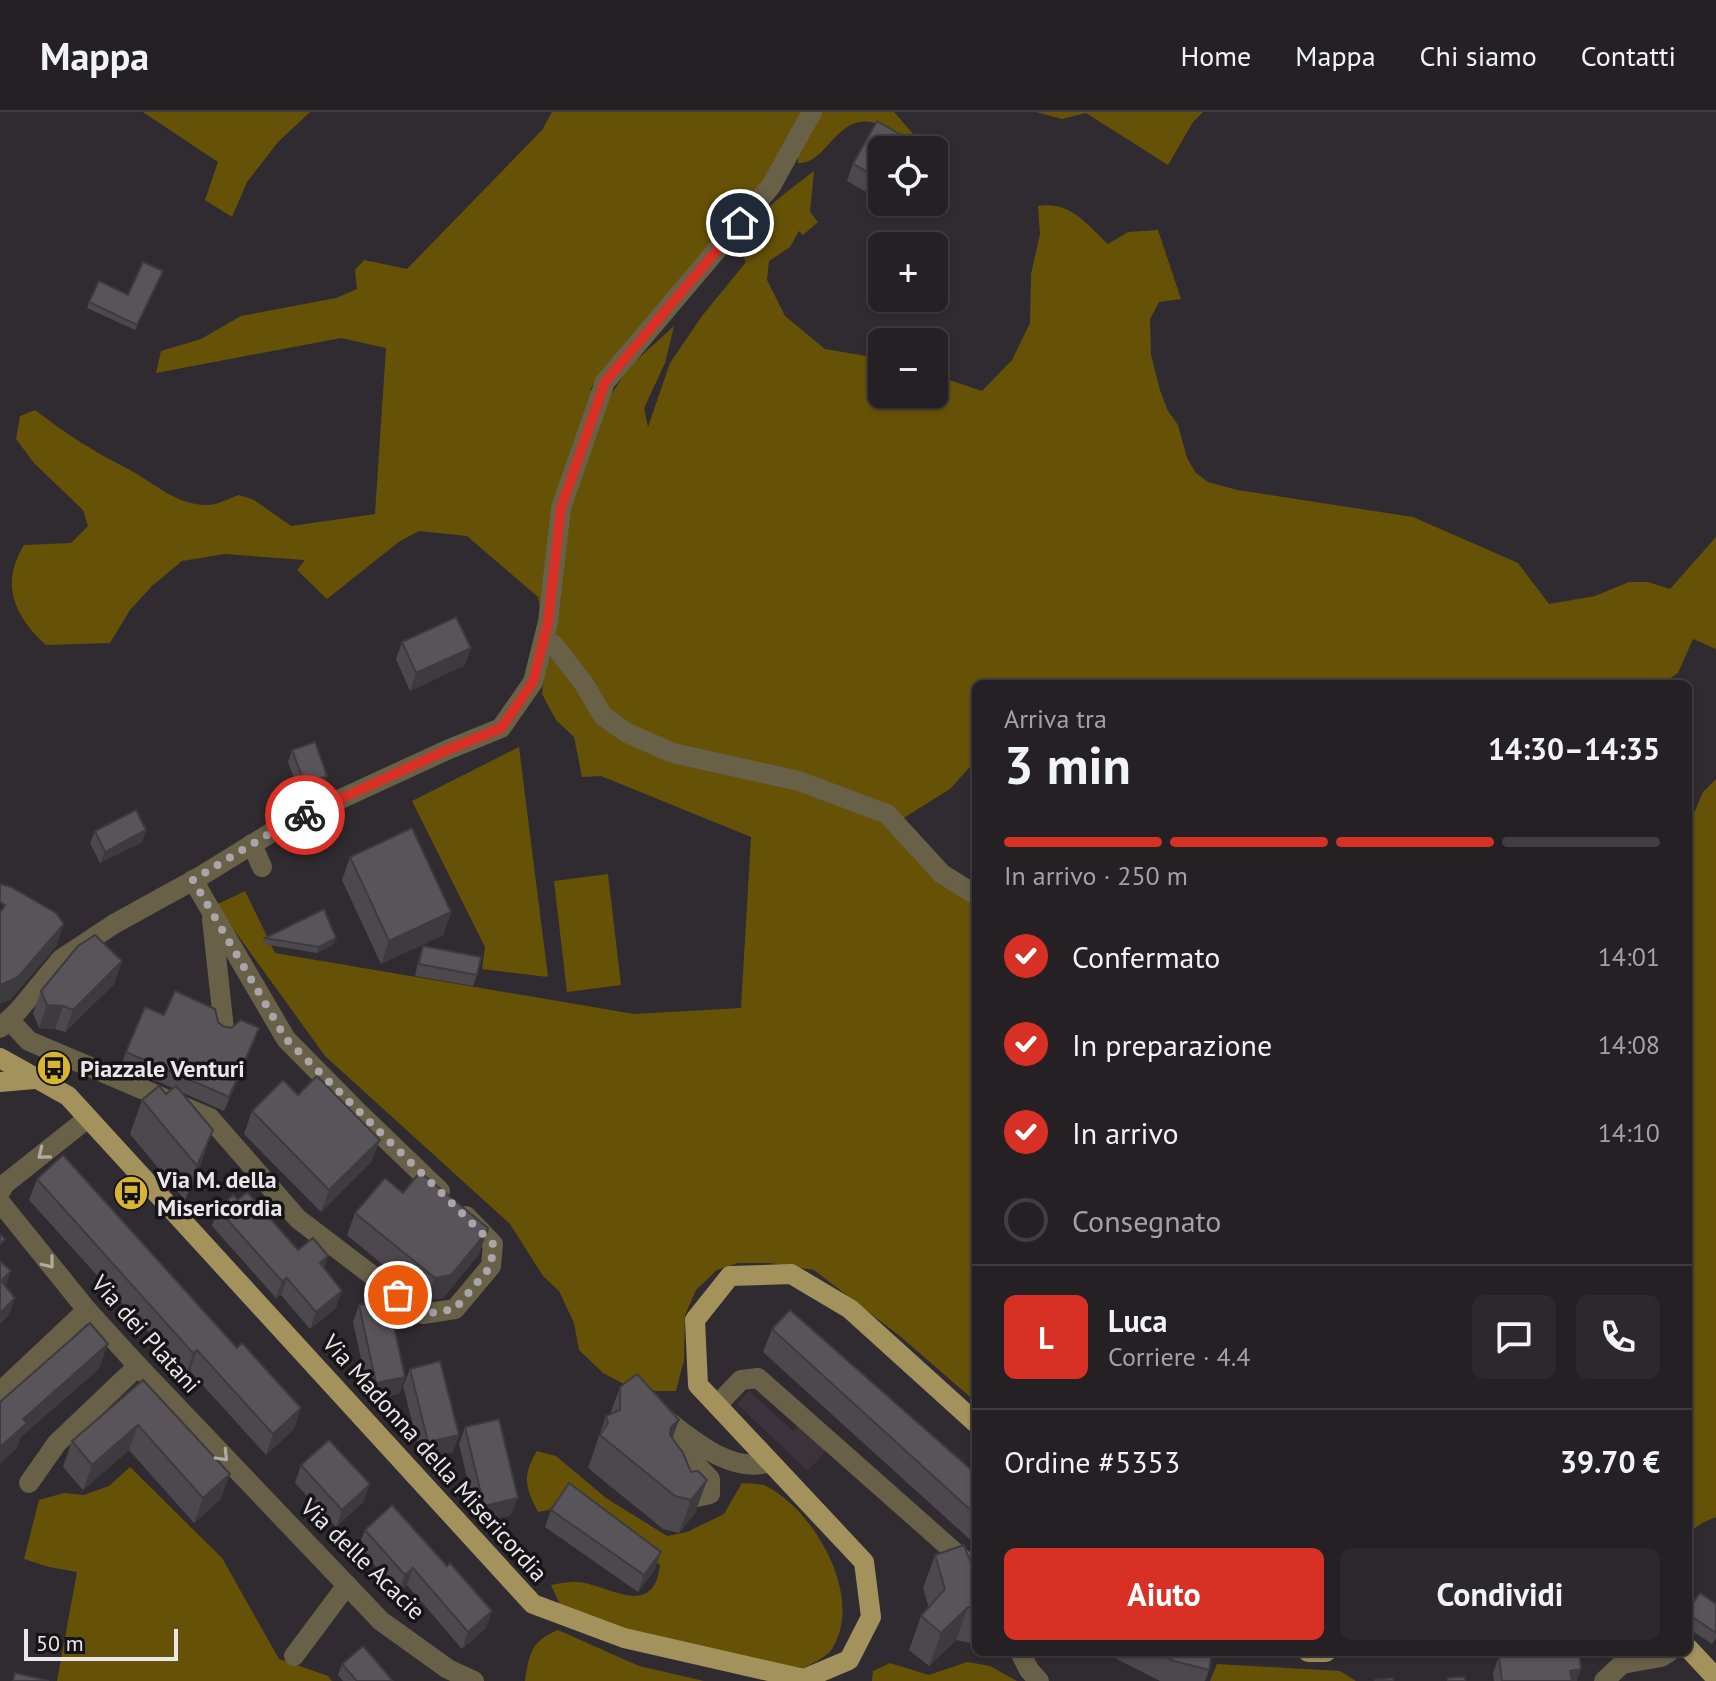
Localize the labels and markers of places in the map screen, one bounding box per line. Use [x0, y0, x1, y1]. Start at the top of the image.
pin [706, 189, 774, 257]
bus stop icon: Piazzale Venturi [35, 1049, 73, 1087]
place label: Piazzale Venturi [80, 1053, 245, 1084]
place label: Via M. della Misericordia [156, 1164, 282, 1223]
bus stop icon: Via M. della Misericordia [112, 1174, 150, 1212]
pin [364, 1261, 432, 1329]

